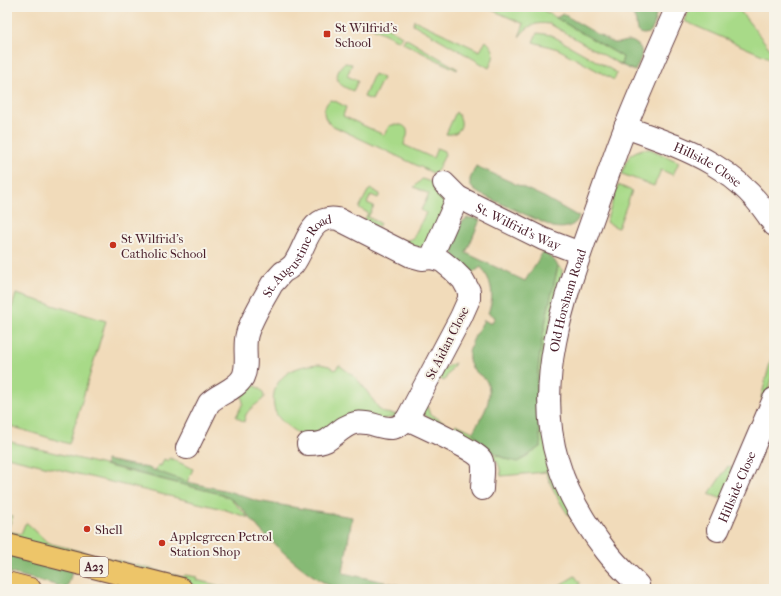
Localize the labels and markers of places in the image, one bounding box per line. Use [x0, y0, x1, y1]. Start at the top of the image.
place label: St Wilfrid's School [335, 20, 398, 50]
marker: St Wilfrid's School [322, 29, 332, 39]
place label: St Wilfrid's Catholic School [121, 231, 207, 261]
marker: St Wilfrid's Catholic School [108, 240, 118, 250]
place label: Shell [95, 522, 123, 537]
marker: Shell [82, 524, 92, 534]
place label: Applegreen Petrol Station Shop [169, 529, 273, 559]
marker: Applegreen Petrol Station Shop [157, 538, 167, 548]

